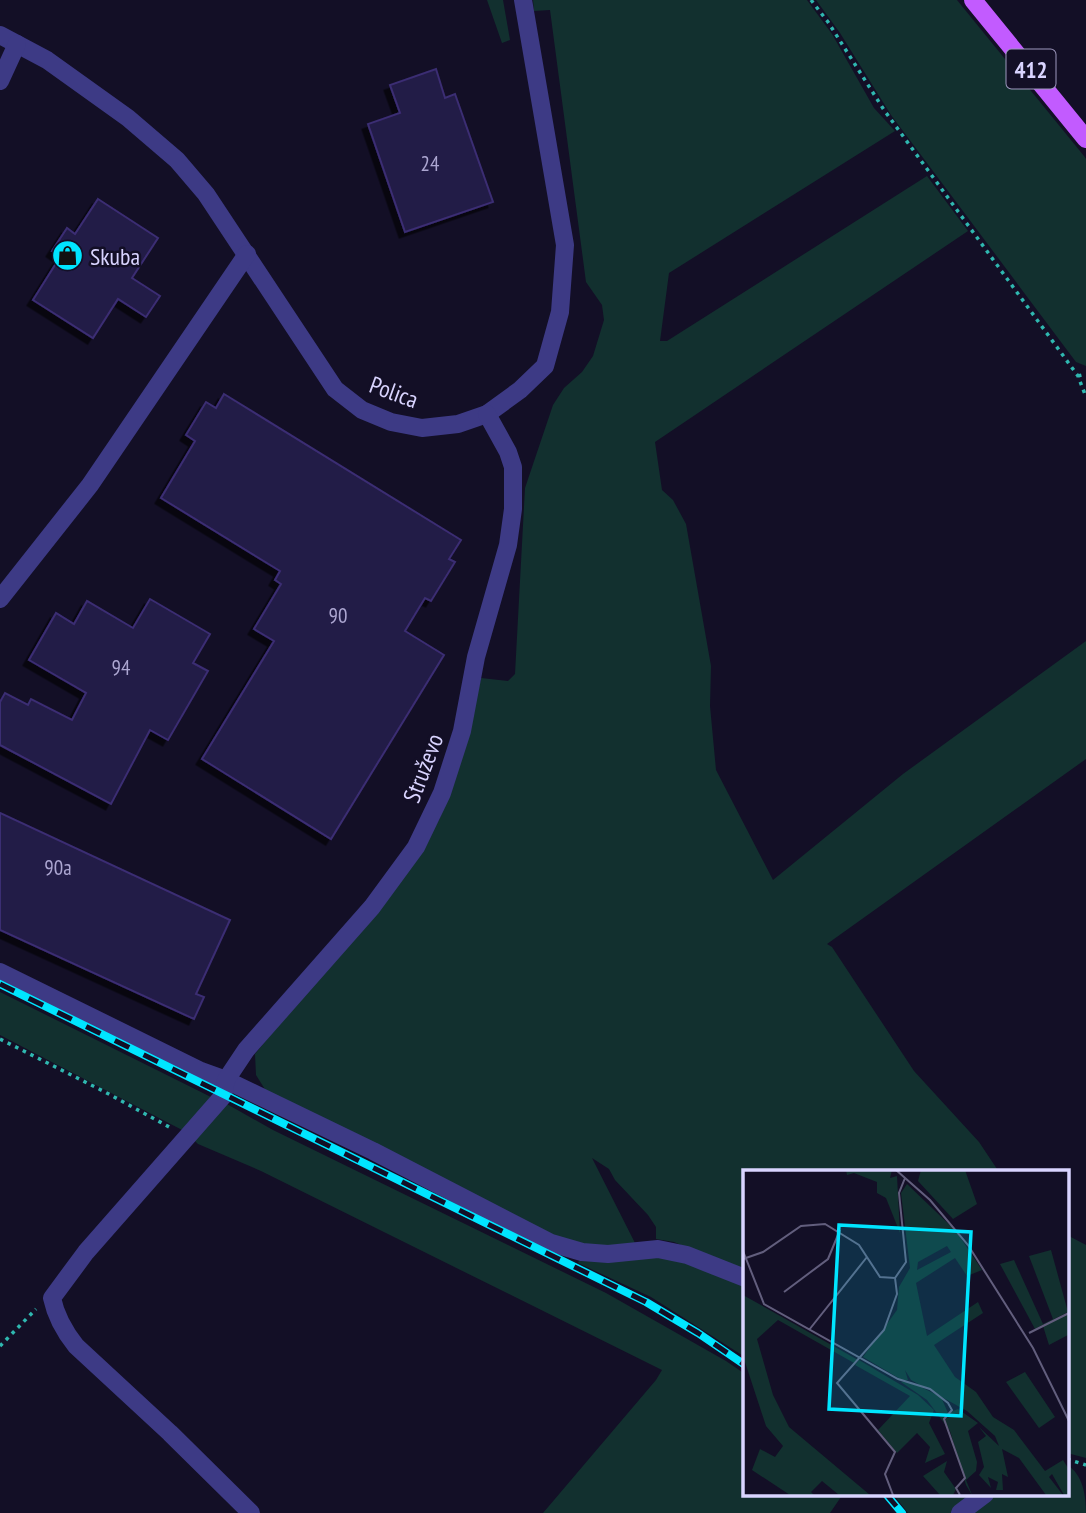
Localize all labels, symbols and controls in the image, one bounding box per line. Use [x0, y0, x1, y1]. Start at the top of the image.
road number: 412 [1006, 50, 1056, 88]
house number: 24 [421, 150, 440, 177]
shop icon: Skuba [50, 239, 84, 273]
place label: Skuba [90, 241, 140, 272]
street label: Polica [365, 369, 423, 415]
house number: 90 [329, 602, 347, 629]
house number: 94 [112, 654, 131, 681]
street label: Struževo [396, 729, 450, 807]
house number: 90a [44, 854, 72, 881]
inset map [743, 1170, 1068, 1496]

